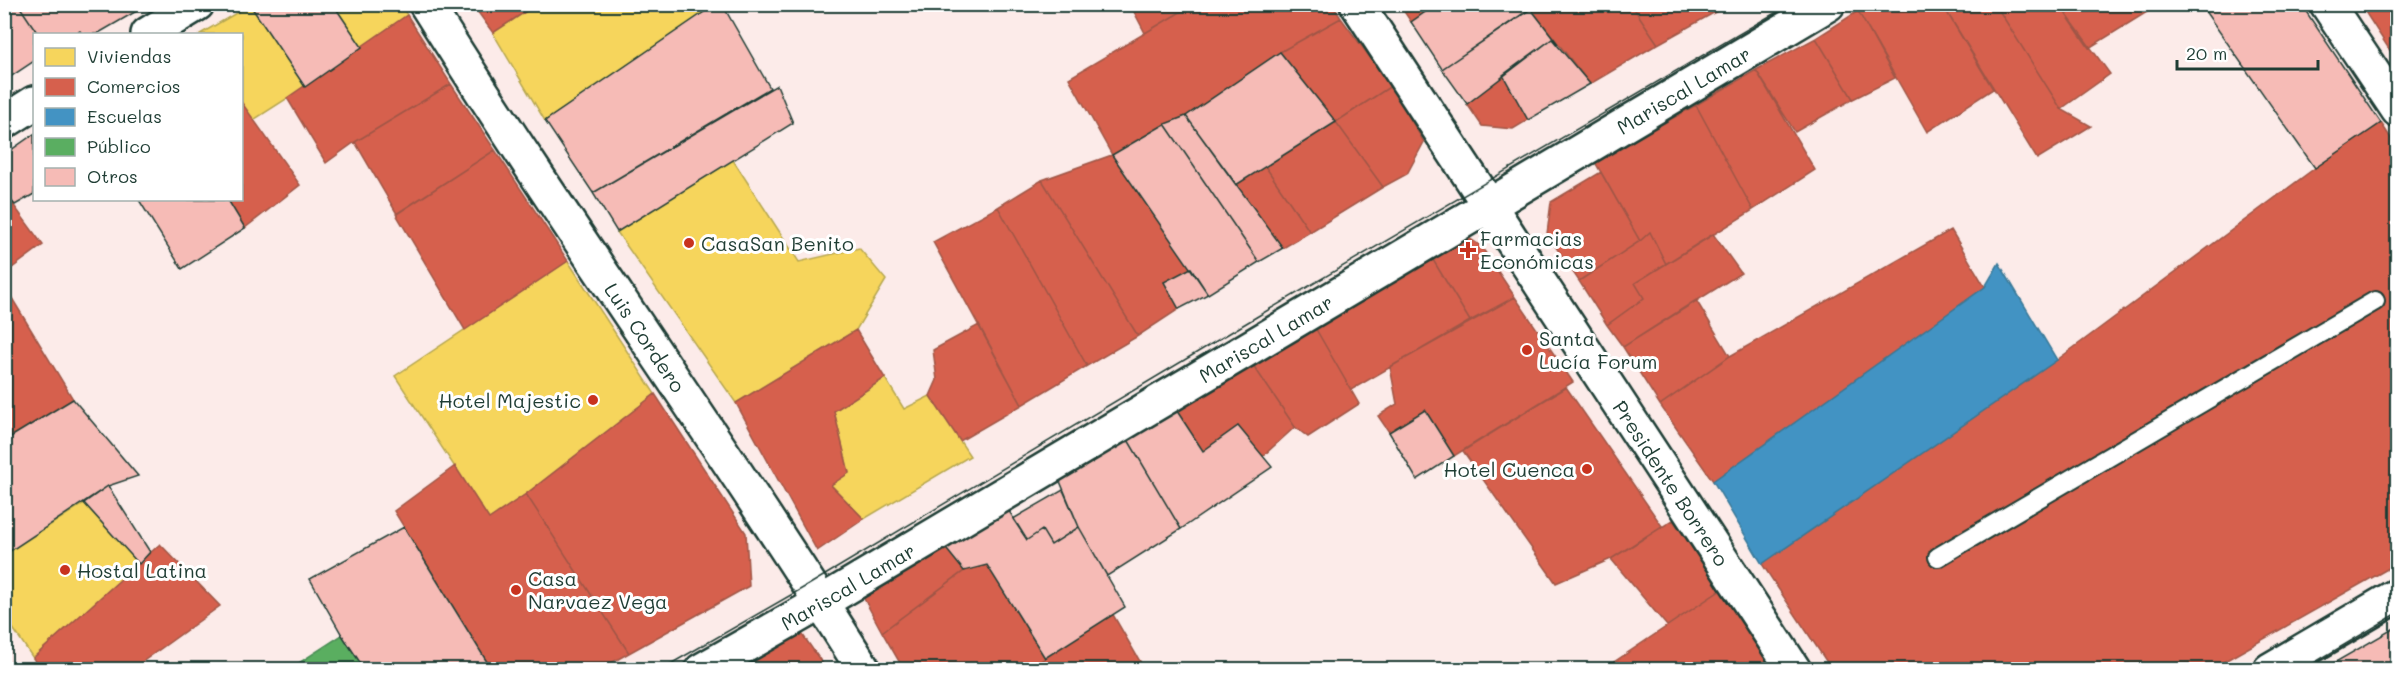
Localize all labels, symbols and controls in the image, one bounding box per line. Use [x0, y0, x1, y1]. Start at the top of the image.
legend [33, 33, 243, 201]
scale bar [2177, 33, 2318, 71]
street label: Mariscal Lamar [1612, 40, 1755, 140]
text: 20 m [2186, 41, 2227, 65]
text: Viviendas [87, 44, 172, 68]
text: Comercios [87, 74, 181, 98]
text: Escuelas [87, 104, 162, 128]
text: Público [87, 134, 151, 158]
text: Otros [87, 164, 138, 188]
place label: Farmacias Económicas [1480, 225, 1594, 274]
place label: CasaSan Benito [701, 230, 854, 256]
marker: CasaSan Benito [682, 236, 696, 250]
marker: Farmacias Económicas [1461, 243, 1475, 257]
street label: Luis Cordero [599, 277, 692, 397]
street label: Mariscal Lamar [1194, 288, 1337, 388]
place label: Santa Lucía Forum [1539, 325, 1657, 374]
marker: Santa Lucía Forum [1520, 343, 1534, 357]
place label: Hotel Majestic [438, 387, 581, 413]
marker: Hotel Majestic [586, 393, 600, 407]
street label: Presidente Borrero [1608, 395, 1735, 571]
place label: Hotel Cuenca [1443, 456, 1575, 482]
marker: Hotel Cuenca [1580, 462, 1594, 476]
street label: Mariscal Lamar [776, 537, 920, 636]
place label: Hostal Latina [77, 557, 207, 583]
marker: Hostal Latina [58, 563, 72, 577]
place label: Casa Narvaez Vega [528, 565, 668, 614]
marker: Casa Narvaez Vega [509, 583, 523, 597]

